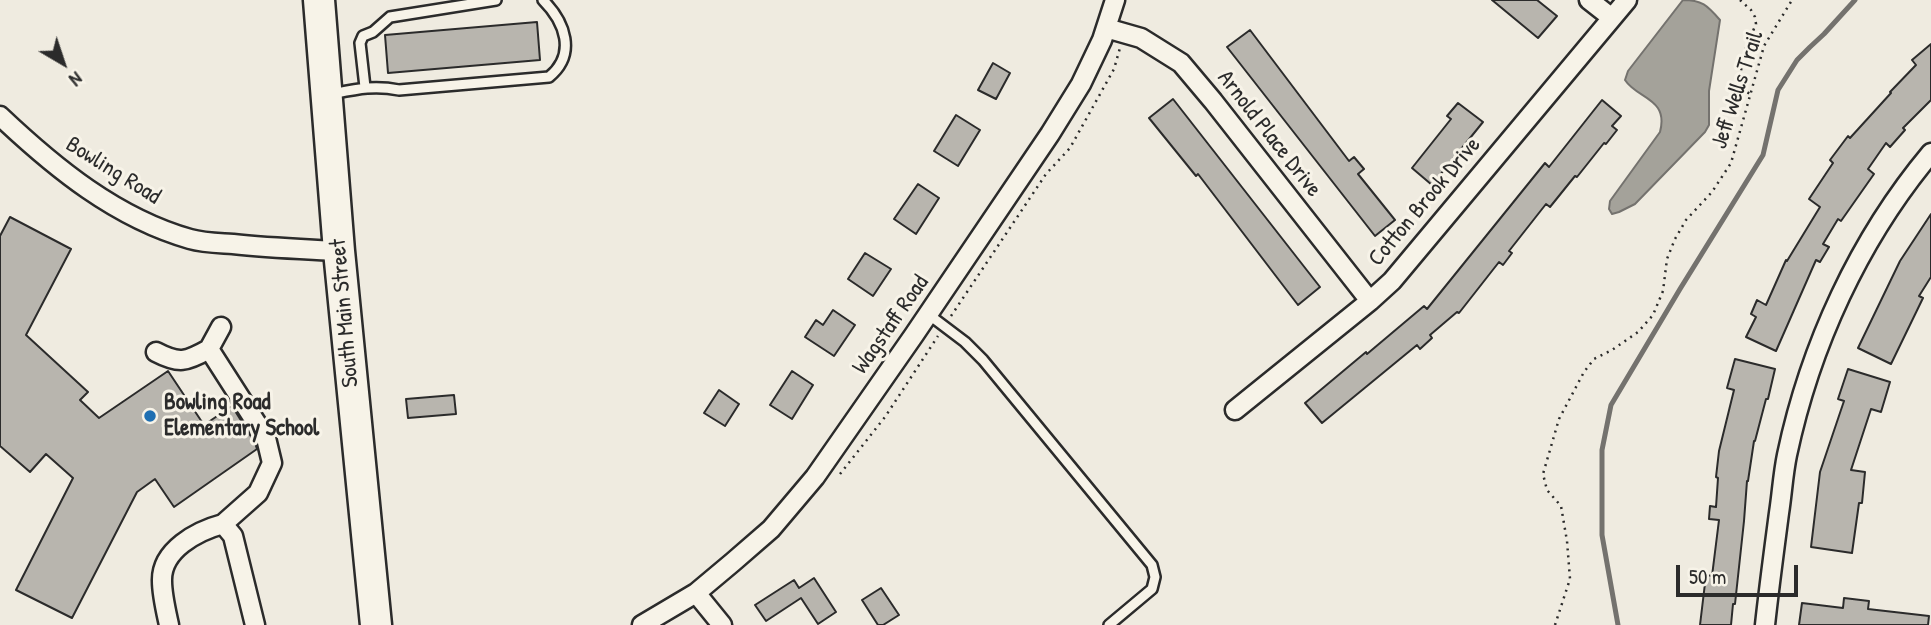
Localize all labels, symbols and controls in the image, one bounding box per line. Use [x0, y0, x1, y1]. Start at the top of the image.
north arrow [28, 28, 98, 98]
street label: Jeff Wells Trail [1706, 28, 1770, 152]
street label: Arnold Place Drive [1211, 65, 1327, 203]
text: N [64, 66, 88, 93]
street label: Bowling Road [61, 131, 165, 211]
street label: Cotton Brook Drive [1363, 132, 1487, 272]
street label: South Main Street [325, 238, 365, 388]
street label: Wagstaff Road [847, 270, 935, 380]
place label: Bowling Road Elementary School [164, 389, 319, 443]
marker: Bowling Road Elementary School [142, 408, 158, 424]
scale bar [1679, 552, 1801, 596]
text: 50 m [1689, 562, 1726, 591]

